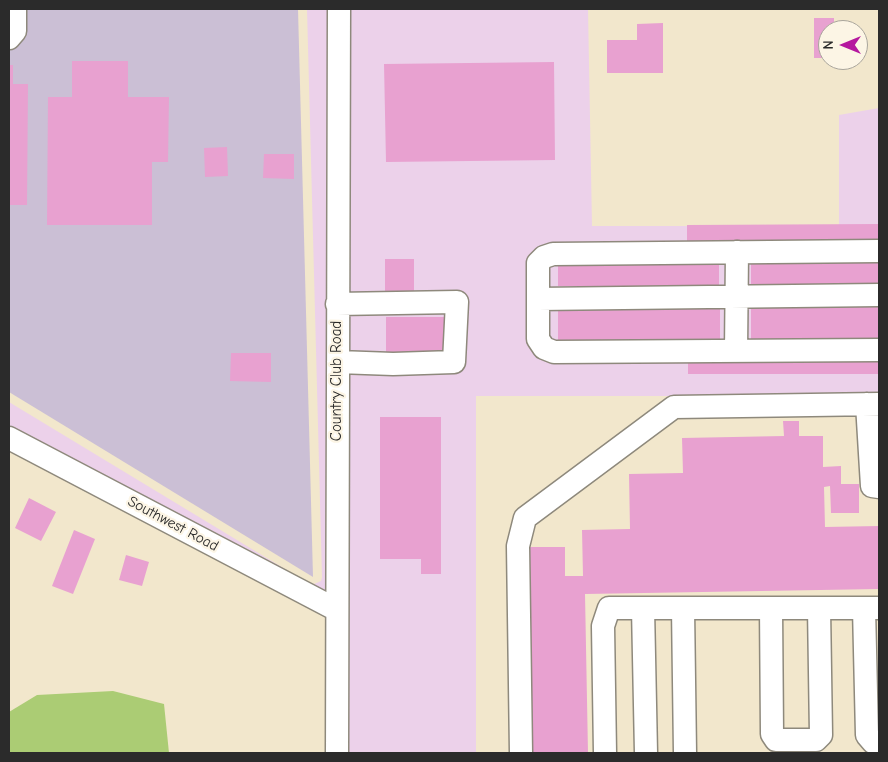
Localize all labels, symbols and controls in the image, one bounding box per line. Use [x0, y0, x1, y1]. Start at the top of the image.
north arrow [818, 20, 868, 70]
text: N [820, 40, 837, 50]
street label: Country Club Road [328, 321, 346, 441]
street label: Southwest Road [124, 492, 222, 556]

